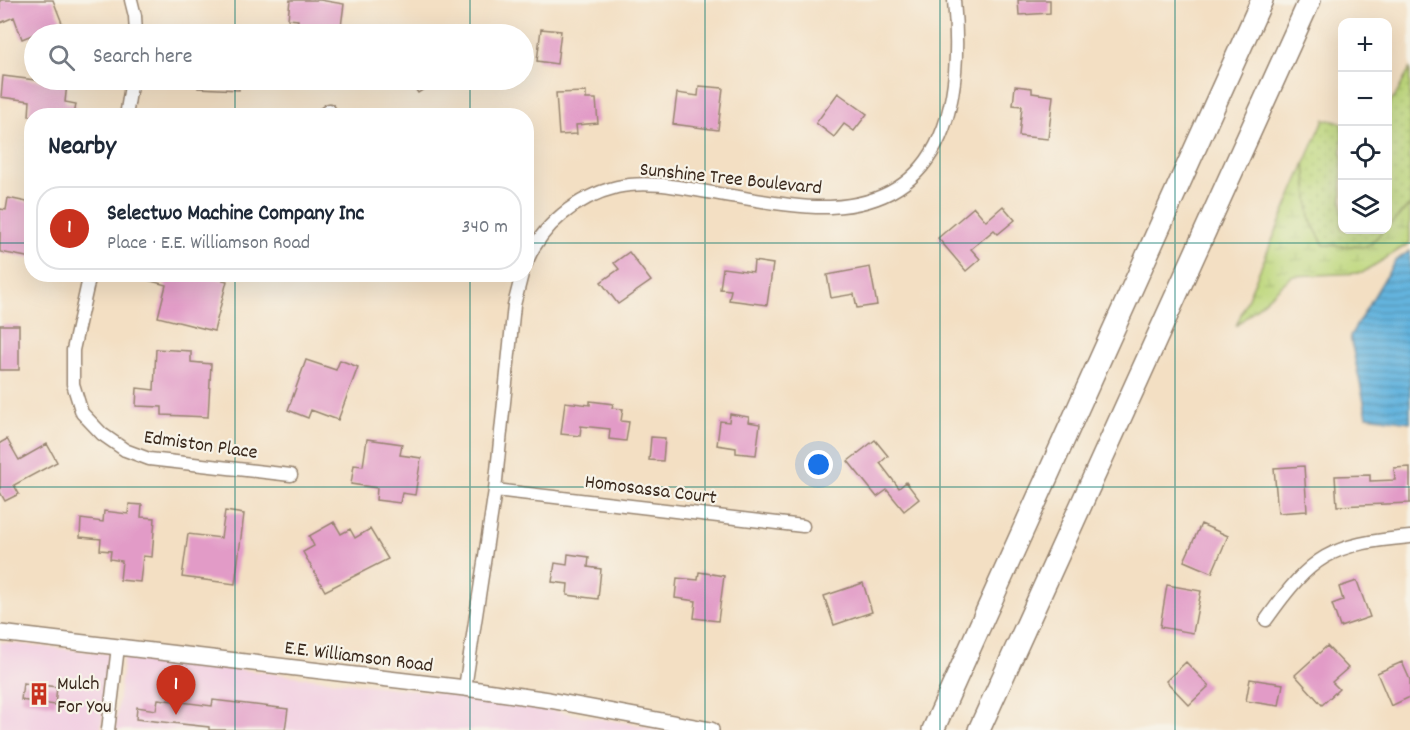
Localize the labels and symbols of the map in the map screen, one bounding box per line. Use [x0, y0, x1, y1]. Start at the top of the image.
street label: Sunshine Tree Boulevard [638, 156, 823, 203]
street label: Edmiston Place [142, 424, 259, 468]
your location [804, 450, 833, 479]
street label: Homosassa Court [583, 469, 718, 513]
street label: E.E. Williamson Road [283, 635, 434, 681]
pin: 1 [156, 666, 195, 715]
place label: Mulch For You [57, 671, 112, 722]
building icon: Mulch For You [26, 681, 52, 707]

